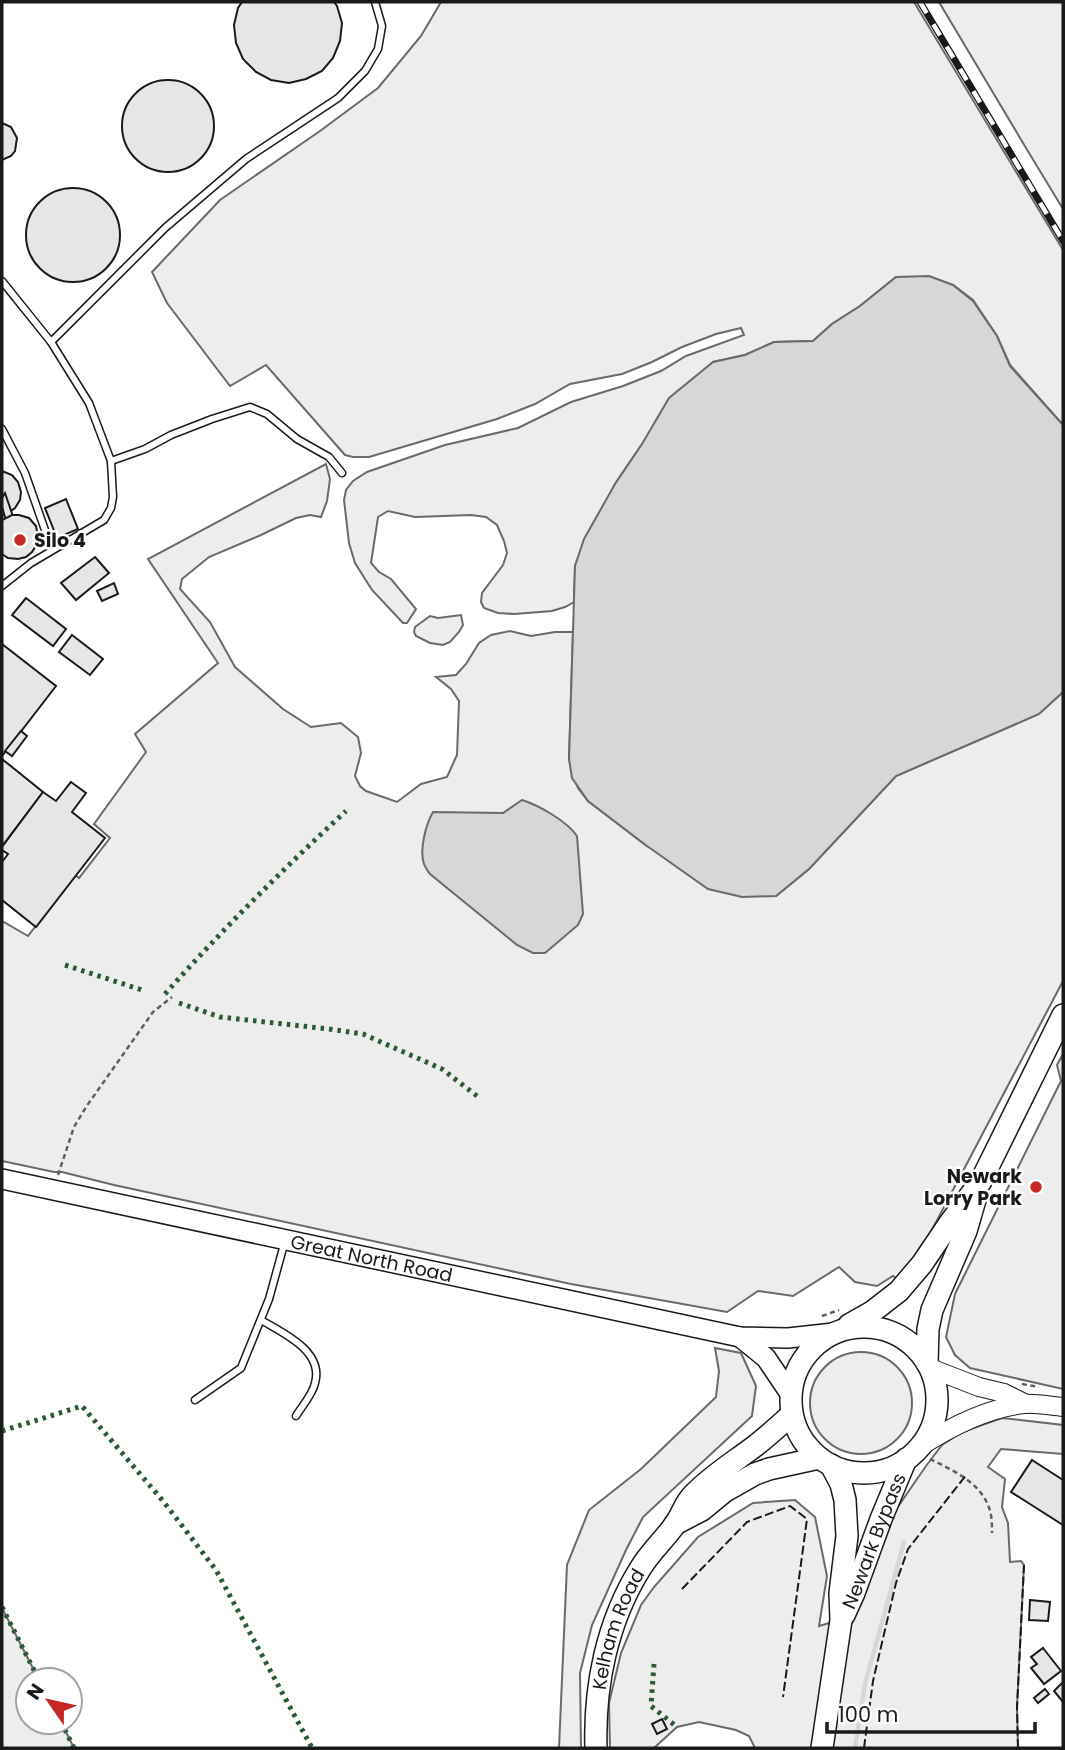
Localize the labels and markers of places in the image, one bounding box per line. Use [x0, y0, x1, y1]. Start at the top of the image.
place label: Silo 4 [34, 527, 86, 554]
marker: Silo 4 [12, 532, 28, 548]
place label: Newark Lorry Park [924, 1163, 1022, 1212]
marker: Newark Lorry Park [1028, 1179, 1044, 1195]

